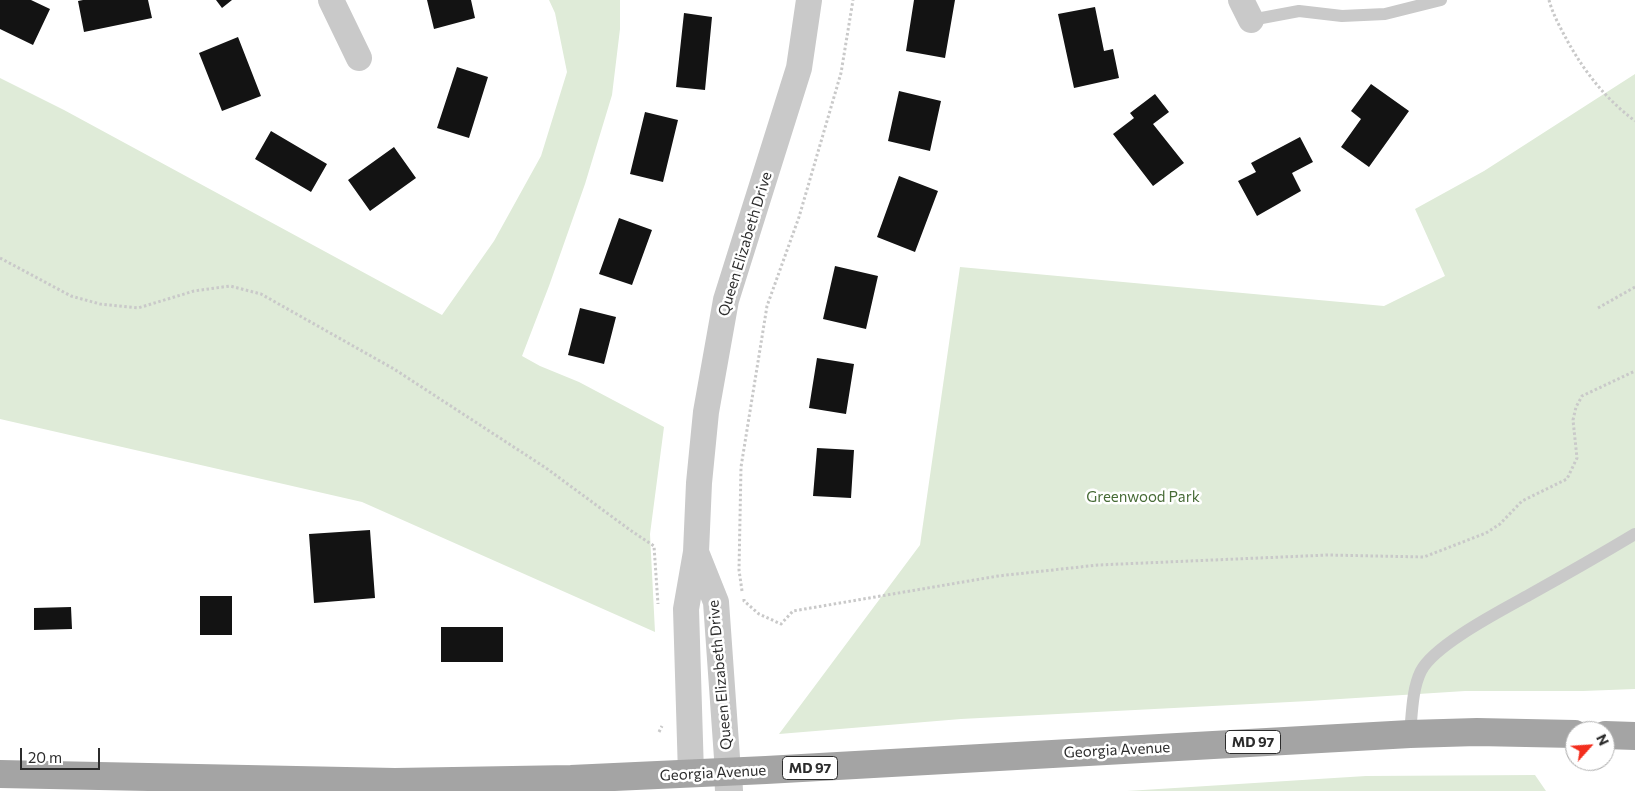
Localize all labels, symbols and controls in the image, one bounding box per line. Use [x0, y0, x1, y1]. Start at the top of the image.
street label: Queen Elizabeth Drive [714, 169, 776, 319]
park label: Greenwood Park [1086, 488, 1200, 506]
street label: Queen Elizabeth Drive [704, 599, 736, 751]
north arrow [1565, 721, 1615, 771]
road number: MD 97 [1226, 730, 1280, 754]
text: N [1593, 731, 1613, 748]
scale bar [22, 738, 102, 770]
street label: Georgia Avenue [1063, 738, 1171, 762]
text: 20 m [28, 748, 62, 766]
road number: MD 97 [782, 756, 838, 780]
street label: Georgia Avenue [659, 761, 767, 785]

